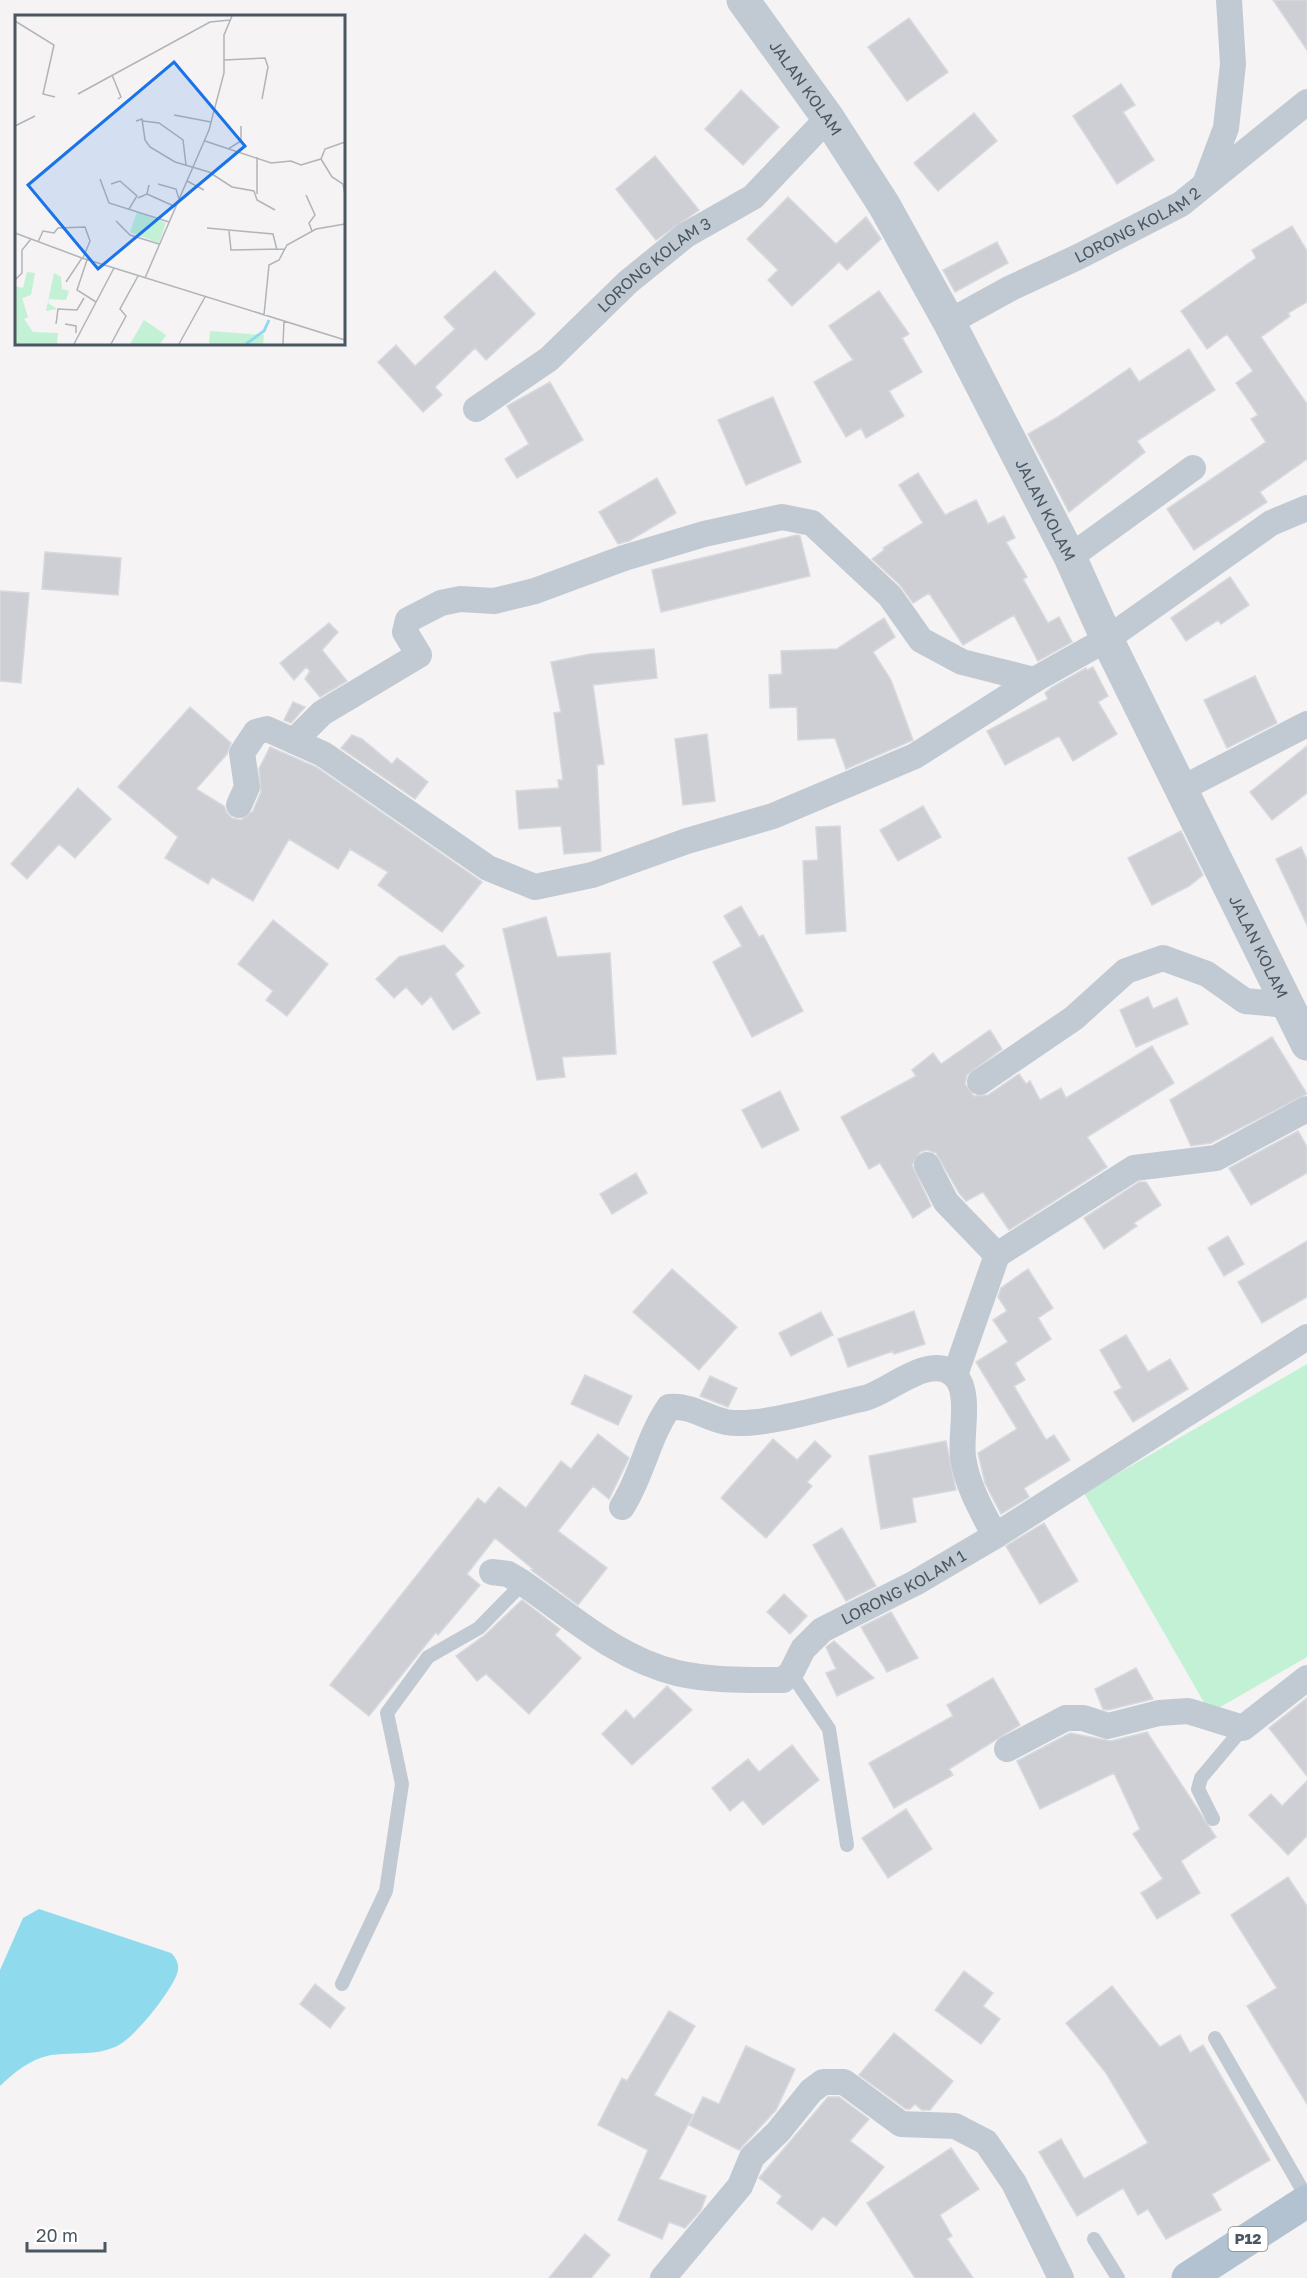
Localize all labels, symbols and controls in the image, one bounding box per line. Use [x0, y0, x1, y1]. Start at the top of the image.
inset map [15, 15, 345, 345]
street label: JALAN KOLAM [765, 36, 847, 139]
street label: LORONG KOLAM 2 [1071, 182, 1204, 267]
street label: LORONG KOLAM 3 [593, 213, 714, 316]
street label: JALAN KOLAM [1011, 455, 1080, 564]
street label: JALAN KOLAM [1225, 892, 1293, 1001]
street label: LORONG KOLAM 1 [838, 1545, 970, 1629]
scale bar [27, 2215, 105, 2253]
text: 20 m [36, 2224, 78, 2246]
road number: P12 [1228, 2227, 1268, 2251]

